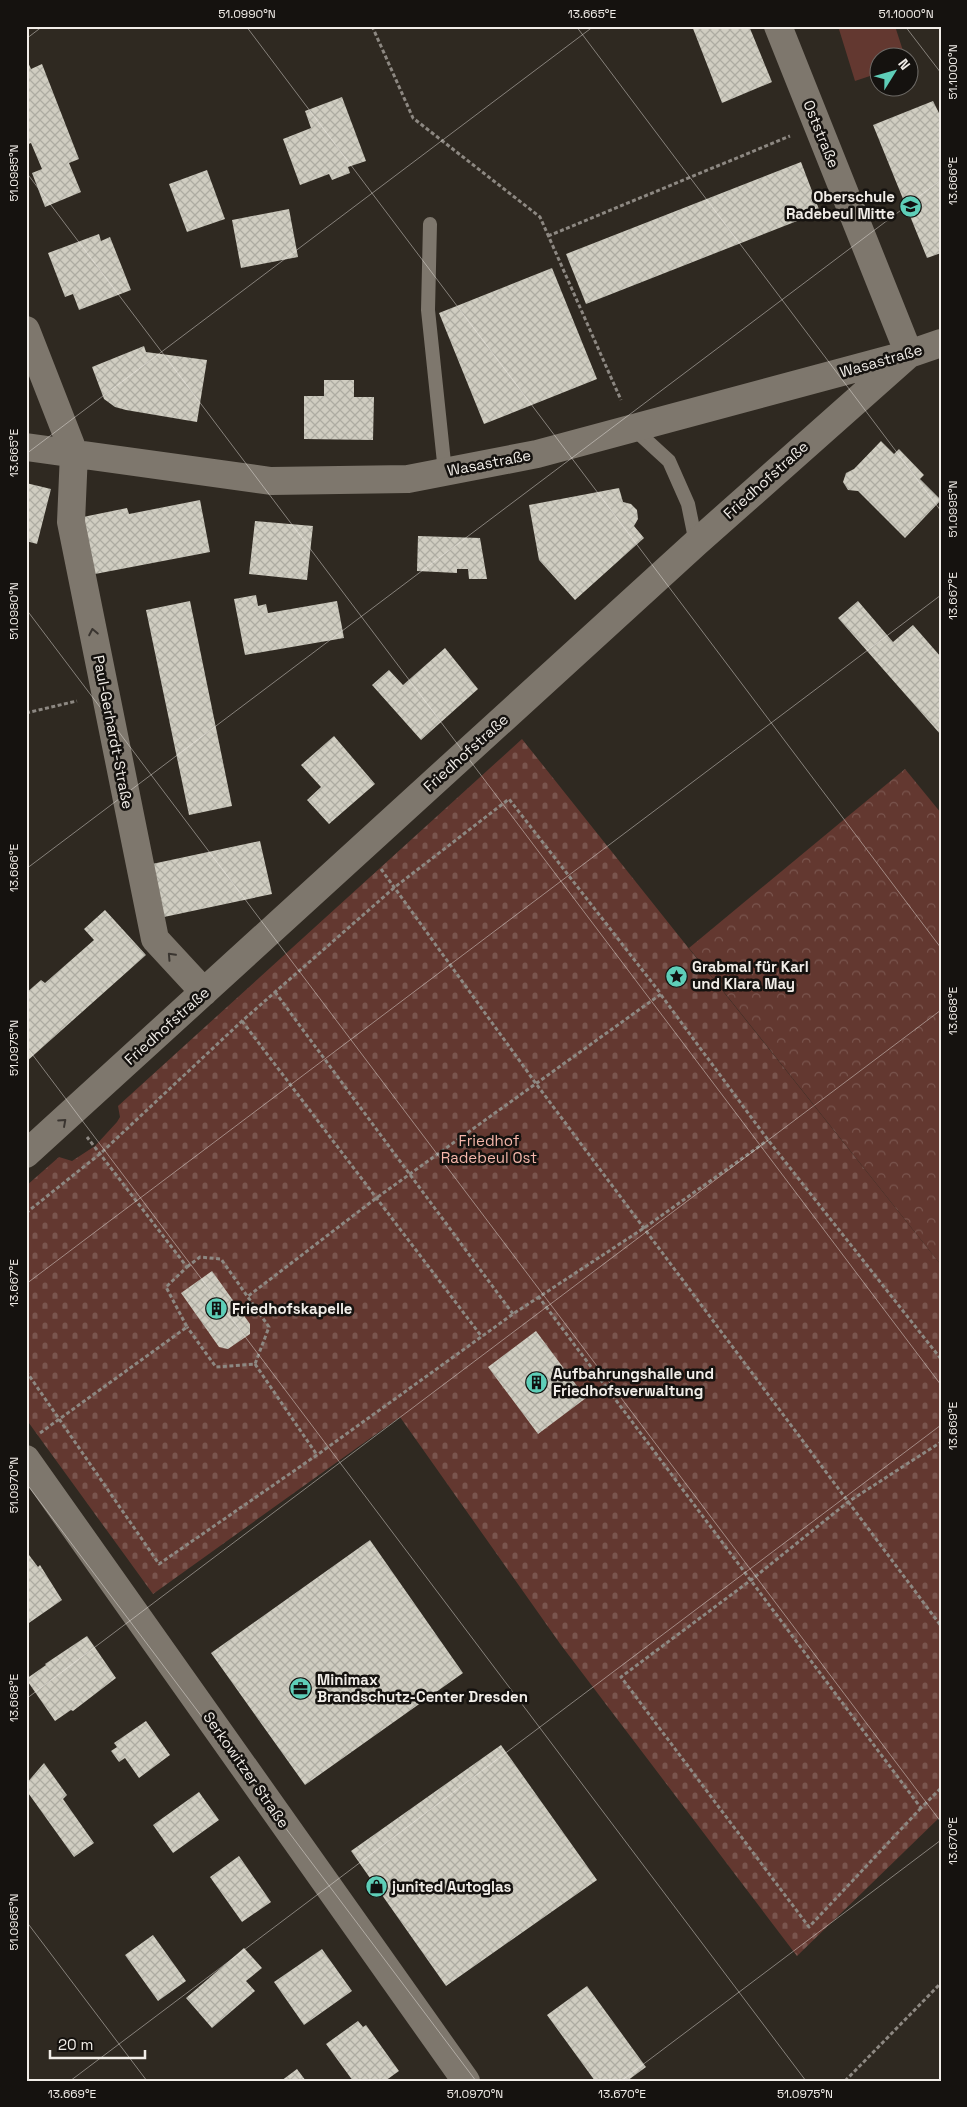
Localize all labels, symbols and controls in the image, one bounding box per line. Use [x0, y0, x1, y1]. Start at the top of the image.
text: 51.0990°N [218, 6, 276, 22]
text: 13.665°E [568, 6, 616, 22]
text: 51.1000°N [878, 6, 934, 22]
text: 51.1000°N [945, 44, 961, 100]
north arrow [870, 48, 920, 98]
text: N [894, 55, 914, 73]
street label: Oststraße [799, 97, 844, 171]
text: 51.0985°N [6, 144, 22, 202]
text: 13.666°E [945, 156, 961, 205]
place label: Oberschule Radebeul Mitte [786, 187, 895, 223]
school or university icon: Oberschule Radebeul Mitte [899, 194, 923, 218]
street label: Wasastraße [837, 340, 924, 381]
text: 13.665°E [6, 429, 22, 477]
street label: Friedhofstraße [719, 436, 812, 523]
street label: Wasastraße [445, 445, 533, 480]
text: 51.0995°N [945, 481, 961, 538]
text: 13.667°E [945, 572, 961, 620]
text: 51.0980°N [6, 582, 22, 640]
one-way arrow [88, 627, 99, 636]
street label: Paul-Gerhardt-Straße [89, 653, 138, 810]
street label: Friedhofstraße [419, 709, 512, 796]
text: 13.666°E [6, 843, 22, 892]
one-way arrow [168, 953, 177, 962]
place label: Grabmal für Karl und Klara May [692, 957, 809, 993]
place icon: Grabmal für Karl und Klara May [664, 964, 688, 988]
street label: Friedhofstraße [120, 982, 213, 1069]
text: 13.668°E [945, 986, 961, 1035]
text: 51.0975°N [6, 1020, 22, 1076]
one-way arrow [57, 1118, 66, 1127]
park label: Friedhof Radebeul Ost [441, 1131, 537, 1167]
text: 13.667°E [6, 1259, 22, 1307]
building icon: Friedhofskapelle [204, 1297, 228, 1321]
place label: Friedhofskapelle [232, 1299, 353, 1318]
place label: Aufbahrungshalle und Friedhofsverwaltung [553, 1364, 714, 1400]
building icon: Aufbahrungshalle und Friedhofsverwaltung [525, 1371, 549, 1395]
text: 13.669°E [945, 1401, 961, 1450]
text: 51.0970°N [6, 1457, 22, 1513]
place label: Minimax Brandschutz-Center Dresden [317, 1670, 528, 1706]
text: 13.668°E [6, 1673, 22, 1722]
office icon: Minimax Brandschutz-Center Dresden [289, 1677, 313, 1701]
street label: Serkowitzer Straße [199, 1708, 294, 1832]
text: 13.670°E [945, 1817, 961, 1865]
shop icon: junited Autoglas [364, 1875, 388, 1899]
place label: junited Autoglas [391, 1877, 512, 1896]
text: 51.0965°N [6, 1894, 22, 1951]
scale bar [50, 2027, 145, 2059]
text: 20 m [58, 2035, 93, 2054]
text: 13.669°E [48, 2086, 97, 2102]
text: 51.0970°N [447, 2086, 503, 2102]
text: 13.670°E [598, 2086, 646, 2102]
text: 51.0975°N [777, 2086, 833, 2102]

